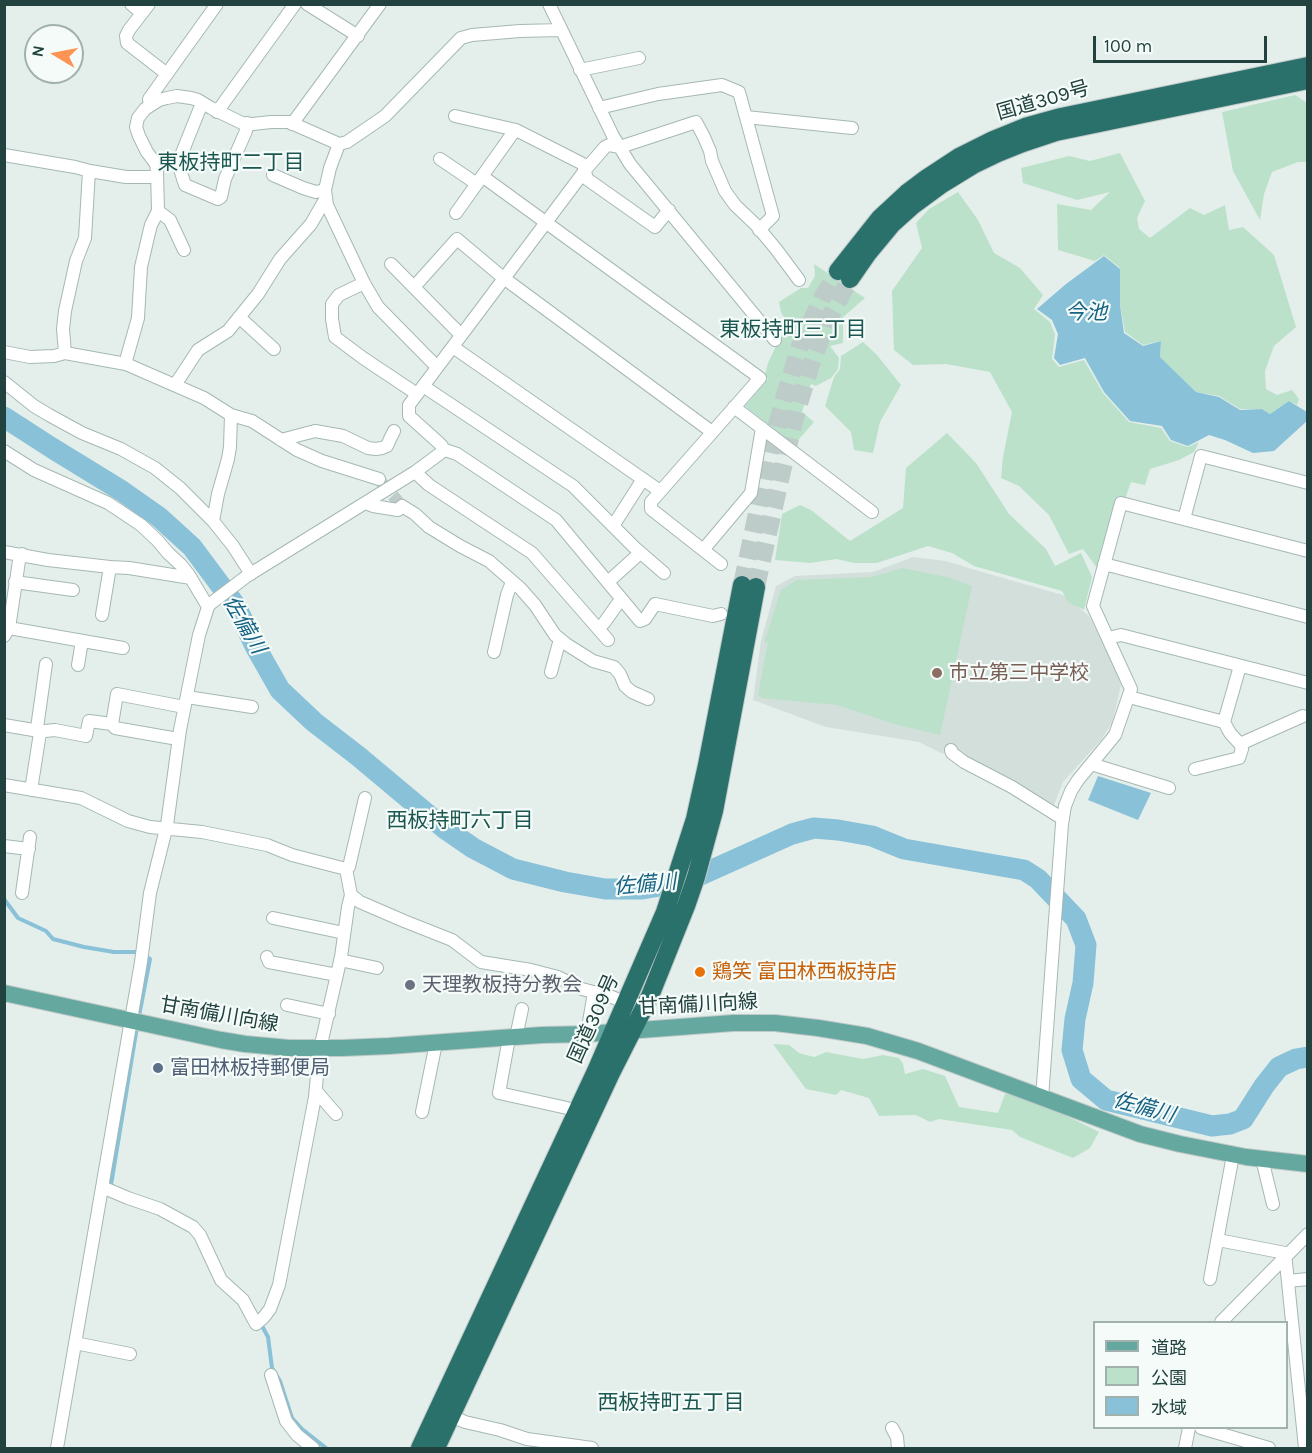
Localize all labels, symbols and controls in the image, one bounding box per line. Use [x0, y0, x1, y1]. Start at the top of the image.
north arrow [24, 24, 84, 84]
scale bar [1096, 24, 1270, 62]
text: 100 m [1104, 35, 1152, 57]
text: N [27, 44, 48, 58]
street label: 国道309号 [994, 76, 1092, 126]
district label: 東板持町二丁目 [158, 150, 304, 176]
water label: 今池 [1065, 300, 1107, 326]
district label: 東板持町三丁目 [720, 317, 866, 343]
water label: 佐備川 [217, 591, 271, 659]
place label: 市立第三中学校 [949, 661, 1089, 685]
marker: 市立第三中学校 [930, 666, 944, 680]
district label: 西板持町六丁目 [387, 808, 533, 834]
water label: 佐備川 [613, 870, 677, 900]
place label: 鶏笑 富田林西板持店 [712, 960, 897, 984]
marker: 鶏笑 富田林西板持店 [693, 965, 707, 979]
street label: 国道309号 [564, 971, 624, 1067]
place label: 天理教板持分教会 [422, 973, 582, 997]
marker: 天理教板持分教会 [403, 978, 417, 992]
street label: 甘南備川向線 [637, 990, 759, 1020]
street label: 甘南備川向線 [158, 993, 280, 1037]
place label: 富田林板持郵便局 [170, 1056, 330, 1080]
marker: 富田林板持郵便局 [151, 1061, 165, 1075]
water label: 佐備川 [1110, 1088, 1178, 1128]
legend [1093, 1321, 1288, 1429]
text: 道路 [1151, 1337, 1187, 1359]
text: 公園 [1151, 1367, 1187, 1389]
district label: 西板持町五丁目 [598, 1390, 744, 1416]
text: 水域 [1151, 1397, 1187, 1419]

